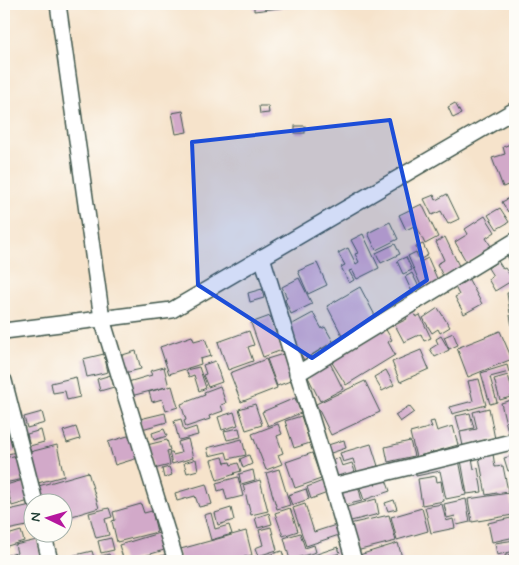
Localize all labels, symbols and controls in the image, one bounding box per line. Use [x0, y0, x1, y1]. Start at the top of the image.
north arrow [22, 492, 72, 542]
text: N [27, 512, 45, 522]

